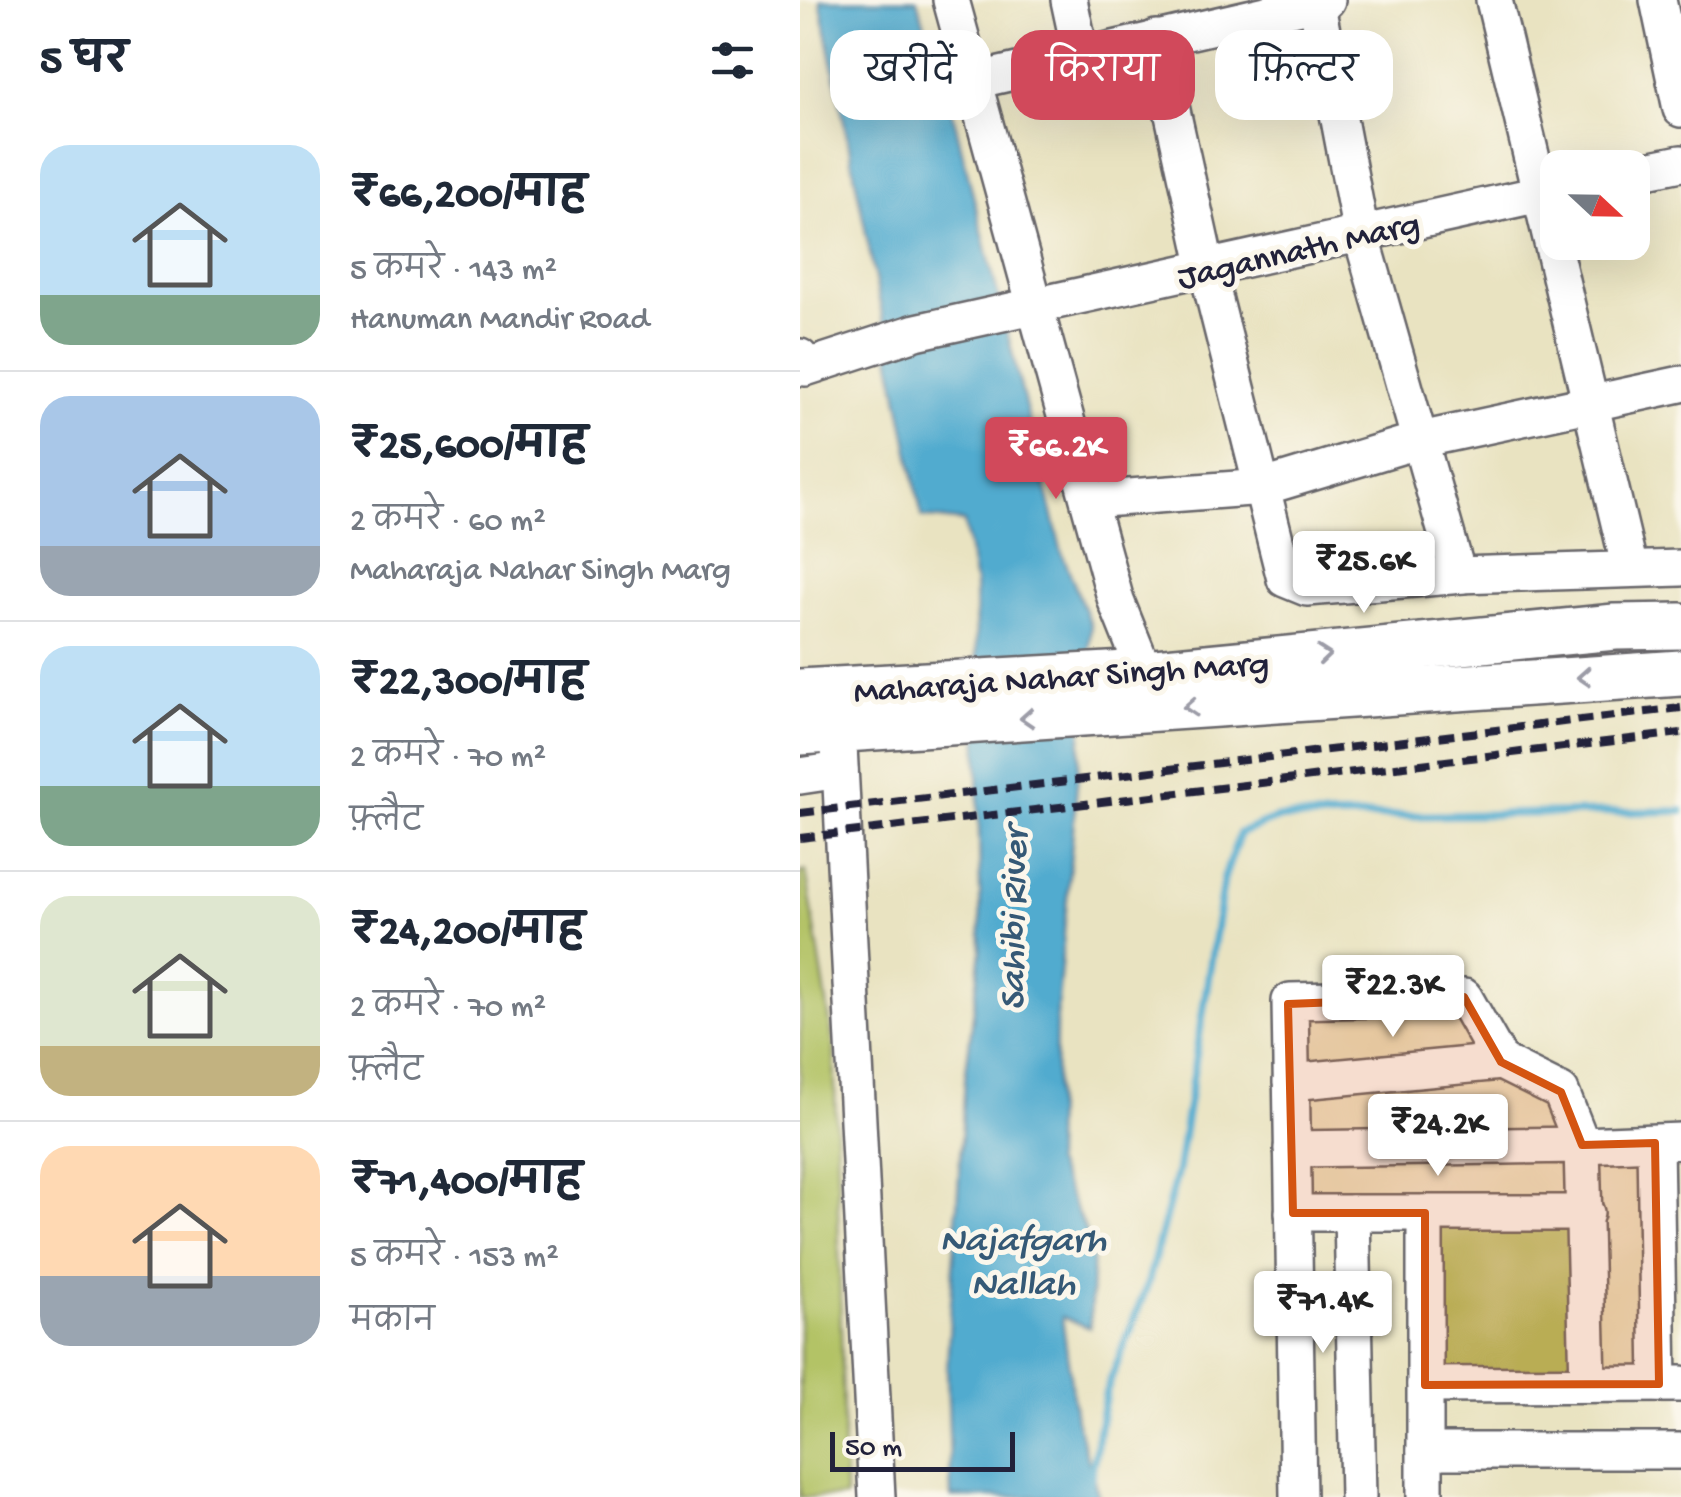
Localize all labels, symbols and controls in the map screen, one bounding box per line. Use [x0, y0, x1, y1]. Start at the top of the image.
chip: खरीदें [830, 30, 991, 120]
chip: किराया [1011, 30, 1195, 120]
chip: फ़िल्टर [1215, 30, 1393, 120]
icon: filters [705, 33, 760, 88]
text: 5 घर [40, 39, 128, 88]
north arrow [1540, 150, 1650, 260]
map controls [1540, 150, 1650, 260]
text: ₹66,200/माह [350, 173, 587, 222]
icon: home [120, 185, 240, 305]
street label: Jagannath Marg [1174, 206, 1424, 301]
text: 5 कमरे · 143 m² [350, 253, 557, 291]
text: Hanuman Mandir Road [350, 302, 649, 340]
pin: ₹66.2K [975, 417, 1137, 502]
text: ₹25,600/माह [350, 424, 588, 473]
text: ₹66.2K [1007, 430, 1105, 468]
icon: home [120, 436, 240, 556]
text: 2 कमरे · 60 m² [350, 504, 546, 542]
pin: ₹25.6K [1283, 531, 1445, 616]
text: ₹25.6K [1315, 544, 1413, 582]
text: Maharaja Nahar Singh Marg [350, 553, 731, 591]
one-way arrow [1316, 645, 1332, 667]
street label: Maharaja Nahar Singh Marg [852, 646, 1270, 715]
text: ₹22,300/माह [350, 660, 587, 709]
one-way arrow [1575, 665, 1591, 687]
icon: home [120, 686, 240, 806]
one-way arrow [1181, 696, 1197, 717]
one-way arrow [1019, 707, 1035, 728]
text: 2 कमरे · 70 m² [350, 740, 546, 778]
text: फ़्लैट [350, 805, 423, 843]
water label: Sahibi River [993, 820, 1041, 1011]
text: ₹24,200/माह [350, 910, 585, 959]
icon: home [120, 936, 240, 1056]
pin: ₹22.3K [1312, 955, 1474, 1040]
text: ₹22.3K [1344, 968, 1442, 1006]
text: 2 कमरे · 70 m² [350, 990, 546, 1028]
text: फ़्लैट [350, 1055, 423, 1093]
pin: ₹24.2K [1357, 1094, 1519, 1179]
text: ₹24.2K [1390, 1107, 1486, 1145]
text: ₹71,400/माह [350, 1160, 582, 1209]
icon: home [120, 1186, 240, 1306]
water label: Najafgarh Nallah [940, 1221, 1107, 1309]
text: 5 कमरे · 153 m² [350, 1240, 559, 1278]
pin: ₹71.4K [1242, 1271, 1404, 1356]
text: ₹71.4K [1276, 1284, 1370, 1322]
text: मकान [350, 1305, 435, 1343]
scale bar [830, 1427, 1015, 1472]
text: 50 m [845, 1433, 902, 1466]

